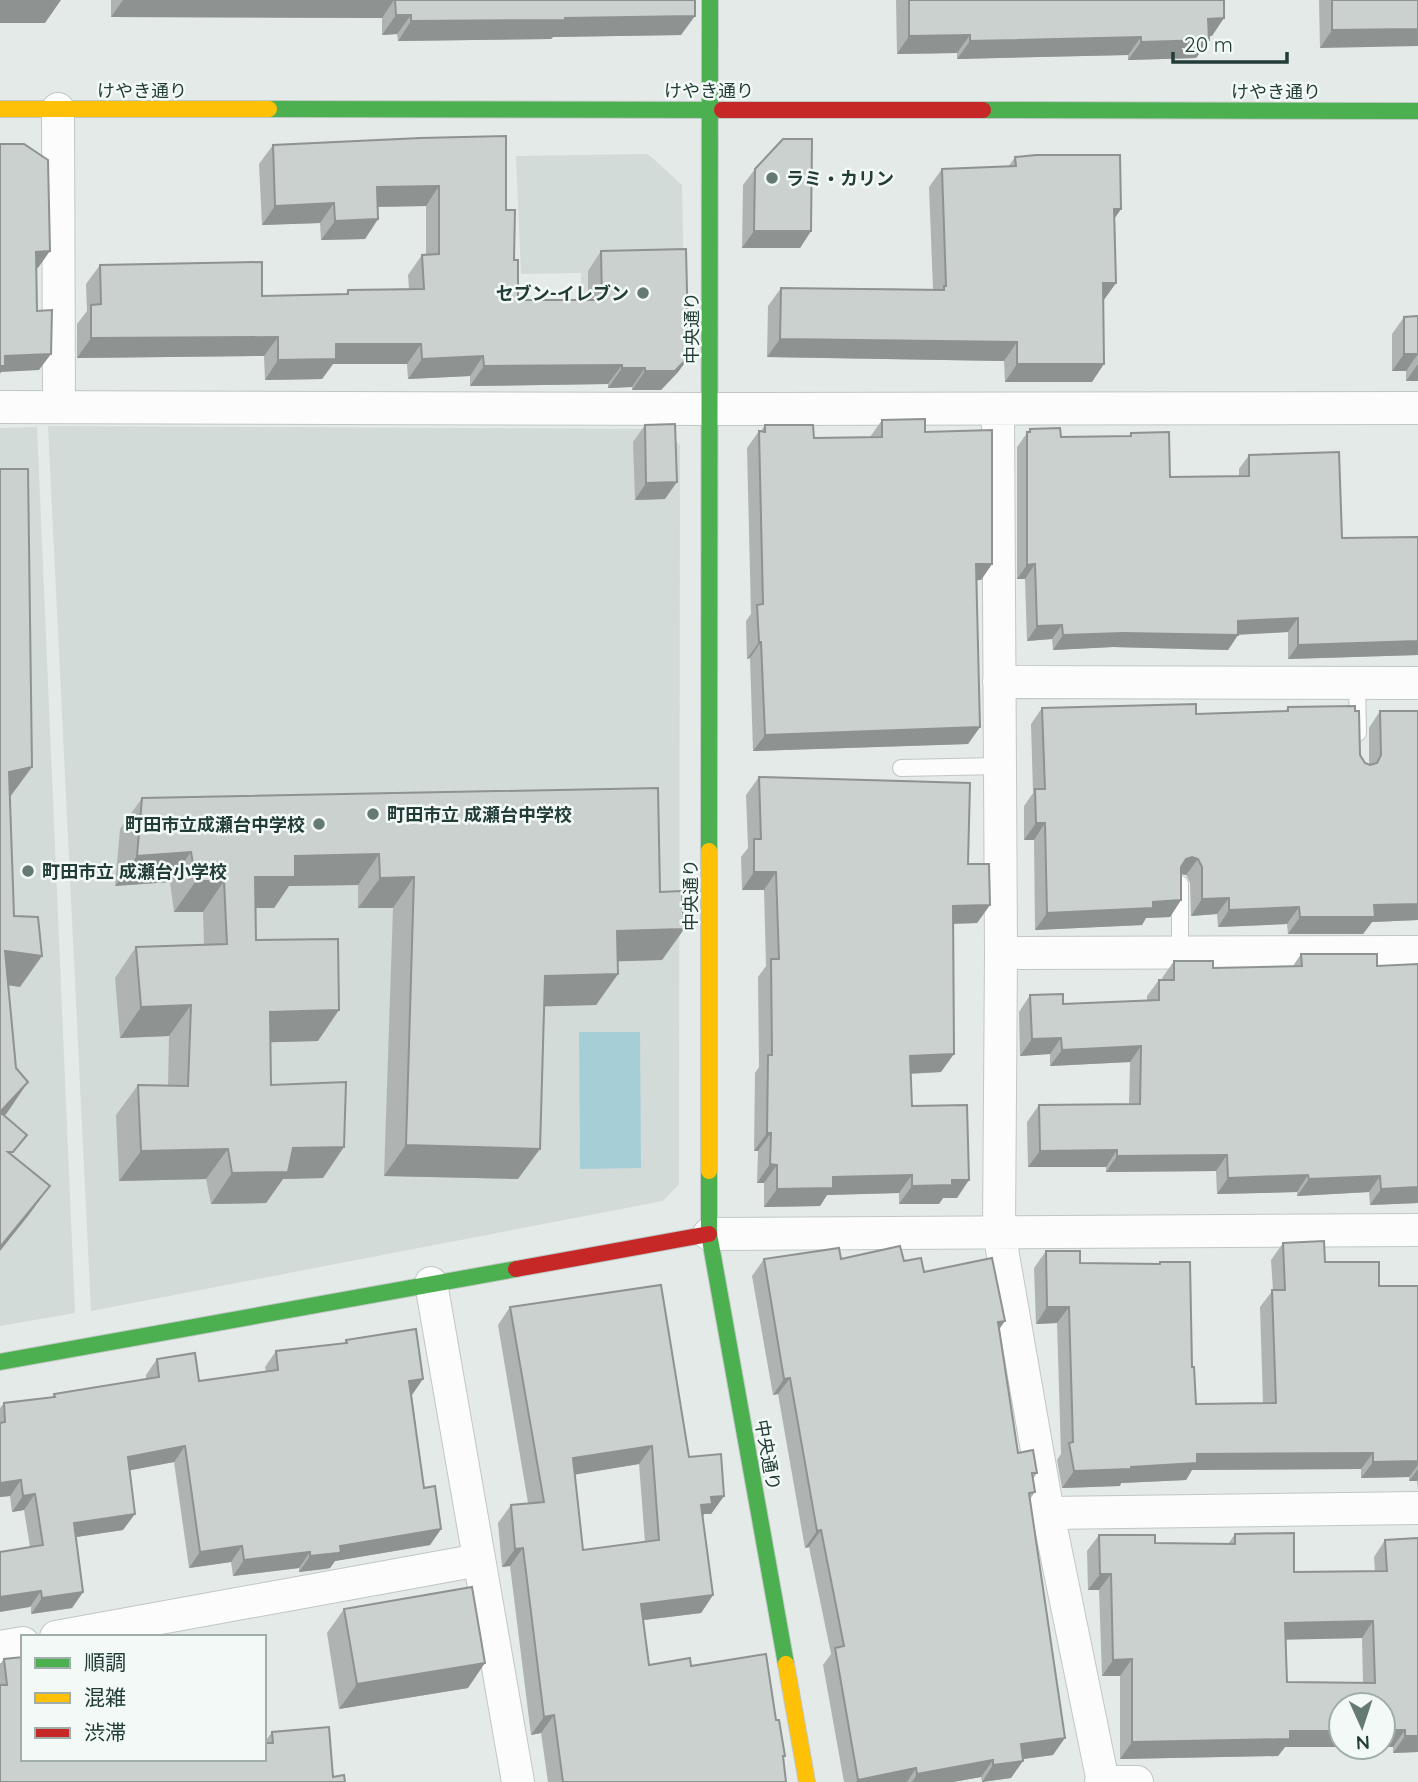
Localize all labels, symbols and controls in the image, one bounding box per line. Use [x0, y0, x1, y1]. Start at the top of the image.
scale bar [1173, 21, 1287, 65]
text: 20 m [1184, 31, 1233, 57]
street label: けやき通り [97, 79, 187, 102]
street label: けやき通り [664, 79, 754, 102]
street label: けやき通り [1231, 80, 1321, 103]
place label: ラミ・カリン [786, 167, 894, 190]
marker: ラミ・カリン [764, 170, 780, 186]
place label: セブン-イレブン [496, 282, 629, 305]
marker: セブン-イレブン [635, 285, 651, 301]
street label: 中央通り [680, 292, 703, 364]
place label: 町田市立 成瀬台中学校 [387, 803, 572, 826]
marker: 町田市立 成瀬台中学校 [365, 806, 381, 822]
place label: 町田市立成瀬台中学校 [125, 813, 305, 836]
marker: 町田市立成瀬台中学校 [311, 816, 327, 832]
street label: 中央通り [679, 859, 702, 931]
place label: 町田市立 成瀬台小学校 [42, 860, 227, 883]
marker: 町田市立 成瀬台小学校 [20, 863, 36, 879]
street label: 中央通り [750, 1418, 786, 1492]
legend [21, 1635, 266, 1761]
text: 順調 [84, 1649, 126, 1675]
text: 混雑 [84, 1684, 126, 1710]
north arrow [1327, 1691, 1397, 1761]
text: 渋滞 [84, 1719, 126, 1745]
text: N [1355, 1731, 1370, 1755]

